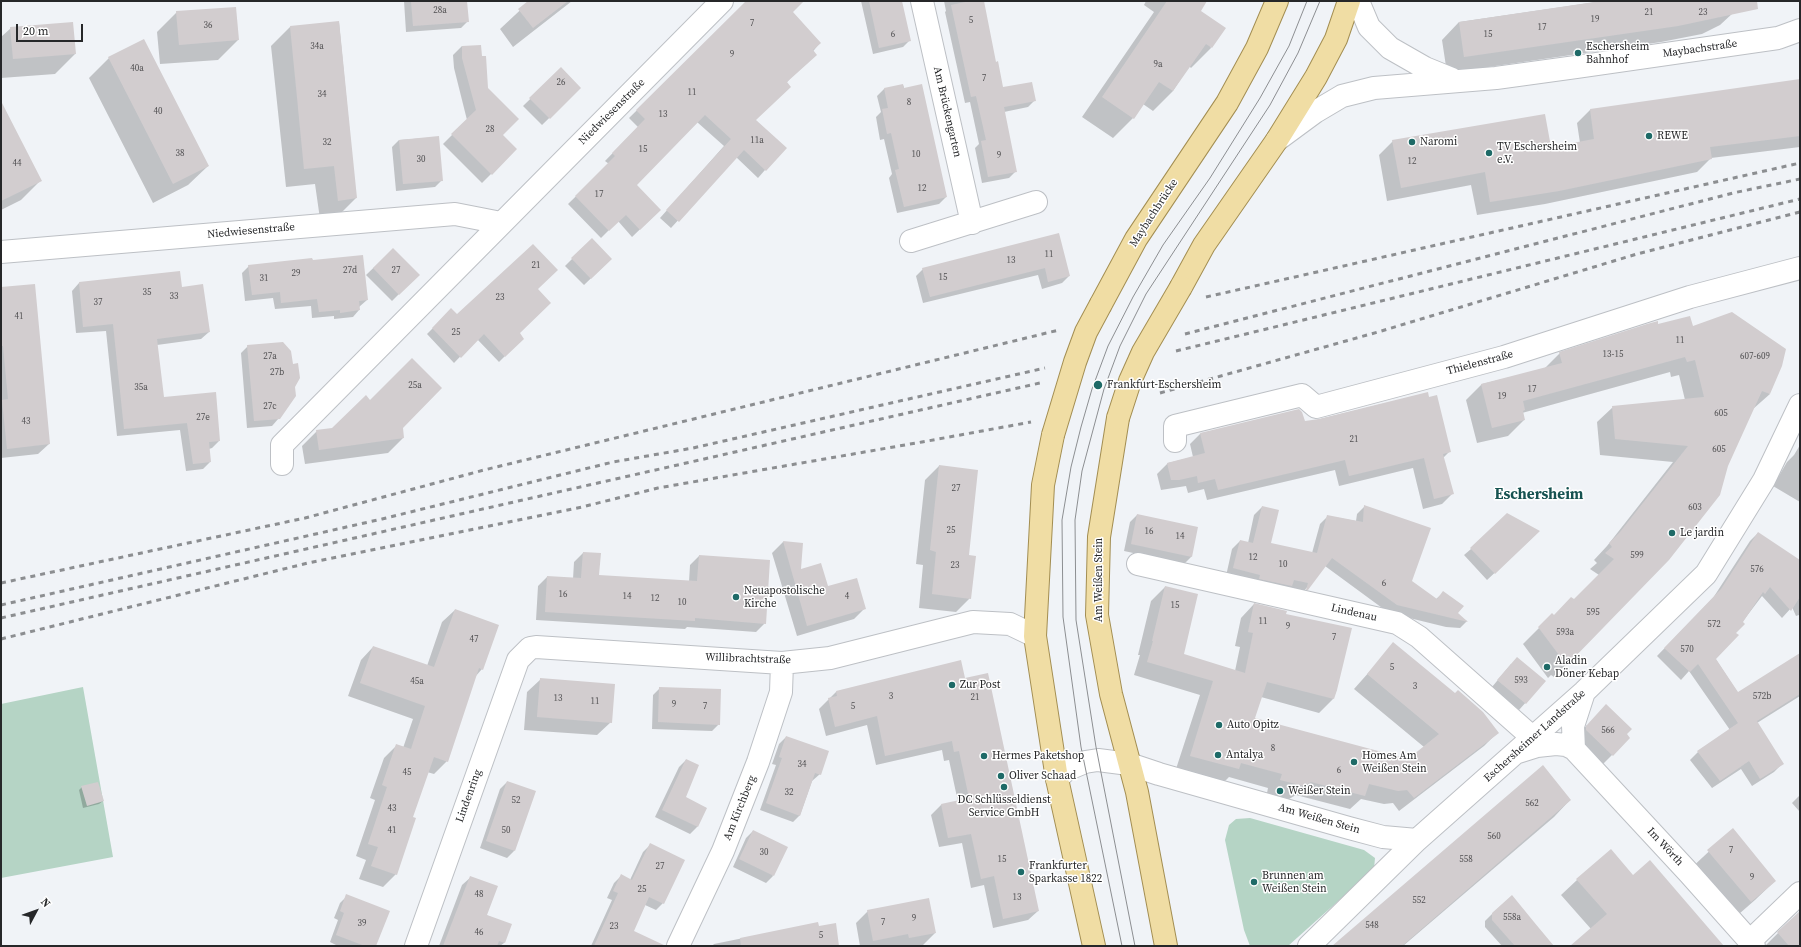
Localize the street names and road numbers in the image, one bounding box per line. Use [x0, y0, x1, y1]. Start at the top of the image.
street label: Maybachstraße [1662, 37, 1738, 61]
street label: Am Brückengarten [930, 65, 964, 159]
street label: Niedwiesenstraße [576, 76, 648, 148]
street label: Maybachbrücke [1127, 177, 1181, 249]
street label: Niedwiesenstraße [207, 221, 295, 241]
street label: Thielenstraße [1445, 348, 1515, 378]
street label: Am Weißen Stein [1092, 538, 1106, 622]
street label: Lindenau [1330, 601, 1378, 625]
street label: Willibrachtstraße [705, 651, 791, 667]
street label: Eschersheimer Landstraße [1482, 687, 1588, 785]
street label: Lindenring [453, 768, 485, 824]
street label: Am Kirchberg [721, 774, 759, 842]
street label: Am Weißen Stein [1277, 801, 1361, 837]
street label: Im Wörth [1644, 825, 1686, 869]

